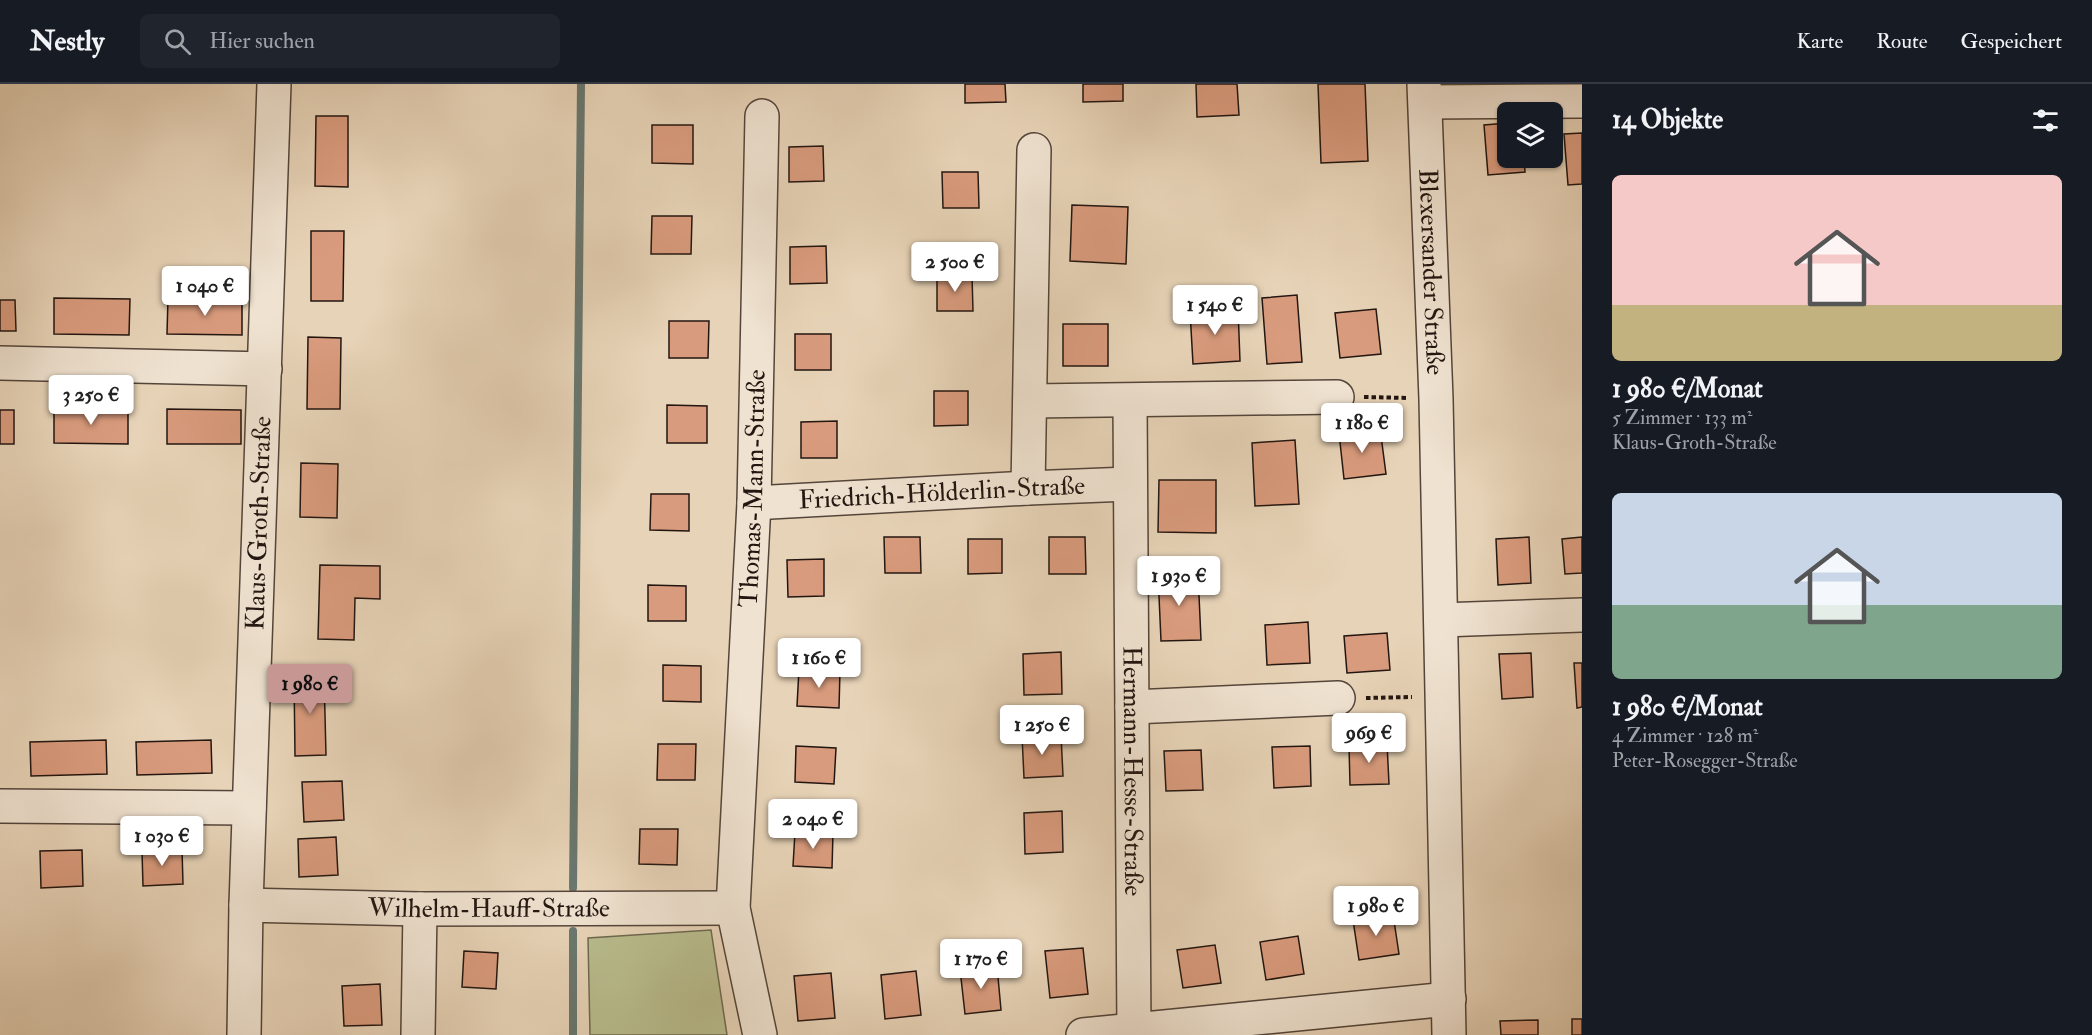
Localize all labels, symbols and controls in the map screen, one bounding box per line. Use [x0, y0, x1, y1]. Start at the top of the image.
search box [140, 14, 560, 68]
text: Nestly [30, 24, 104, 59]
icon: search [161, 25, 194, 58]
text: Hier suchen [209, 27, 315, 55]
text: Karte [1797, 28, 1843, 55]
text: Route [1876, 28, 1928, 55]
text: Gespeichert [1961, 28, 2062, 55]
map controls [1497, 102, 1563, 168]
button: layers [1497, 102, 1563, 168]
text: 14 Objekte [1612, 104, 1723, 136]
icon: filters [2029, 104, 2062, 137]
street label: Blexersander Straße [1411, 168, 1451, 376]
icon: home [1783, 214, 1891, 322]
pin: 2 500 € [900, 242, 1010, 293]
text: 2 500 € [925, 249, 985, 274]
pin: 1 040 € [150, 266, 260, 317]
text: 1 040 € [176, 273, 234, 298]
pin: 1 540 € [1160, 285, 1270, 336]
text: 1 540 € [1187, 292, 1243, 317]
street label: Thomas-Mann-Straße [733, 369, 773, 608]
text: 1 980 €/Monat [1612, 373, 1763, 405]
pin: 3 250 € [36, 375, 146, 426]
text: 3 250 € [63, 382, 119, 407]
pin: 1 180 € [1307, 403, 1417, 454]
text: 5 Zimmer · 133 m² [1612, 405, 1752, 430]
text: 1 180 € [1335, 410, 1389, 435]
street label: Klaus-Groth-Straße [239, 416, 279, 631]
text: Klaus-Groth-Straße [1612, 430, 1777, 455]
street label: Friedrich-Hölderlin-Straße [798, 470, 1086, 517]
icon: home [1783, 532, 1891, 640]
pin: 1 930 € [1124, 556, 1234, 607]
text: 1 930 € [1151, 563, 1207, 588]
pin: 1 160 € [764, 638, 874, 689]
text: 1 160 € [792, 645, 846, 670]
street label: Hermann-Hesse-Straße [1116, 646, 1149, 896]
pin: 1 980 € [255, 664, 365, 715]
text: 1 980 € [281, 671, 339, 696]
text: 1 980 €/Monat [1612, 691, 1763, 723]
pin: 1 250 € [987, 705, 1097, 756]
text: 1 250 € [1014, 712, 1070, 737]
pin: 969 € [1327, 713, 1411, 764]
text: 969 € [1346, 720, 1392, 745]
text: 4 Zimmer · 128 m² [1612, 723, 1758, 748]
text: Peter-Rosegger-Straße [1612, 748, 1798, 773]
pin: 2 040 € [758, 799, 868, 850]
text: 2 040 € [782, 806, 844, 831]
pin: 1 030 € [107, 816, 217, 867]
text: 1 030 € [134, 823, 190, 848]
pin: 1 980 € [1321, 886, 1431, 937]
street label: Wilhelm-Hauff-Straße [367, 892, 610, 925]
text: 1 980 € [1347, 893, 1405, 918]
pin: 1 170 € [926, 939, 1036, 990]
text: 1 170 € [954, 946, 1008, 971]

